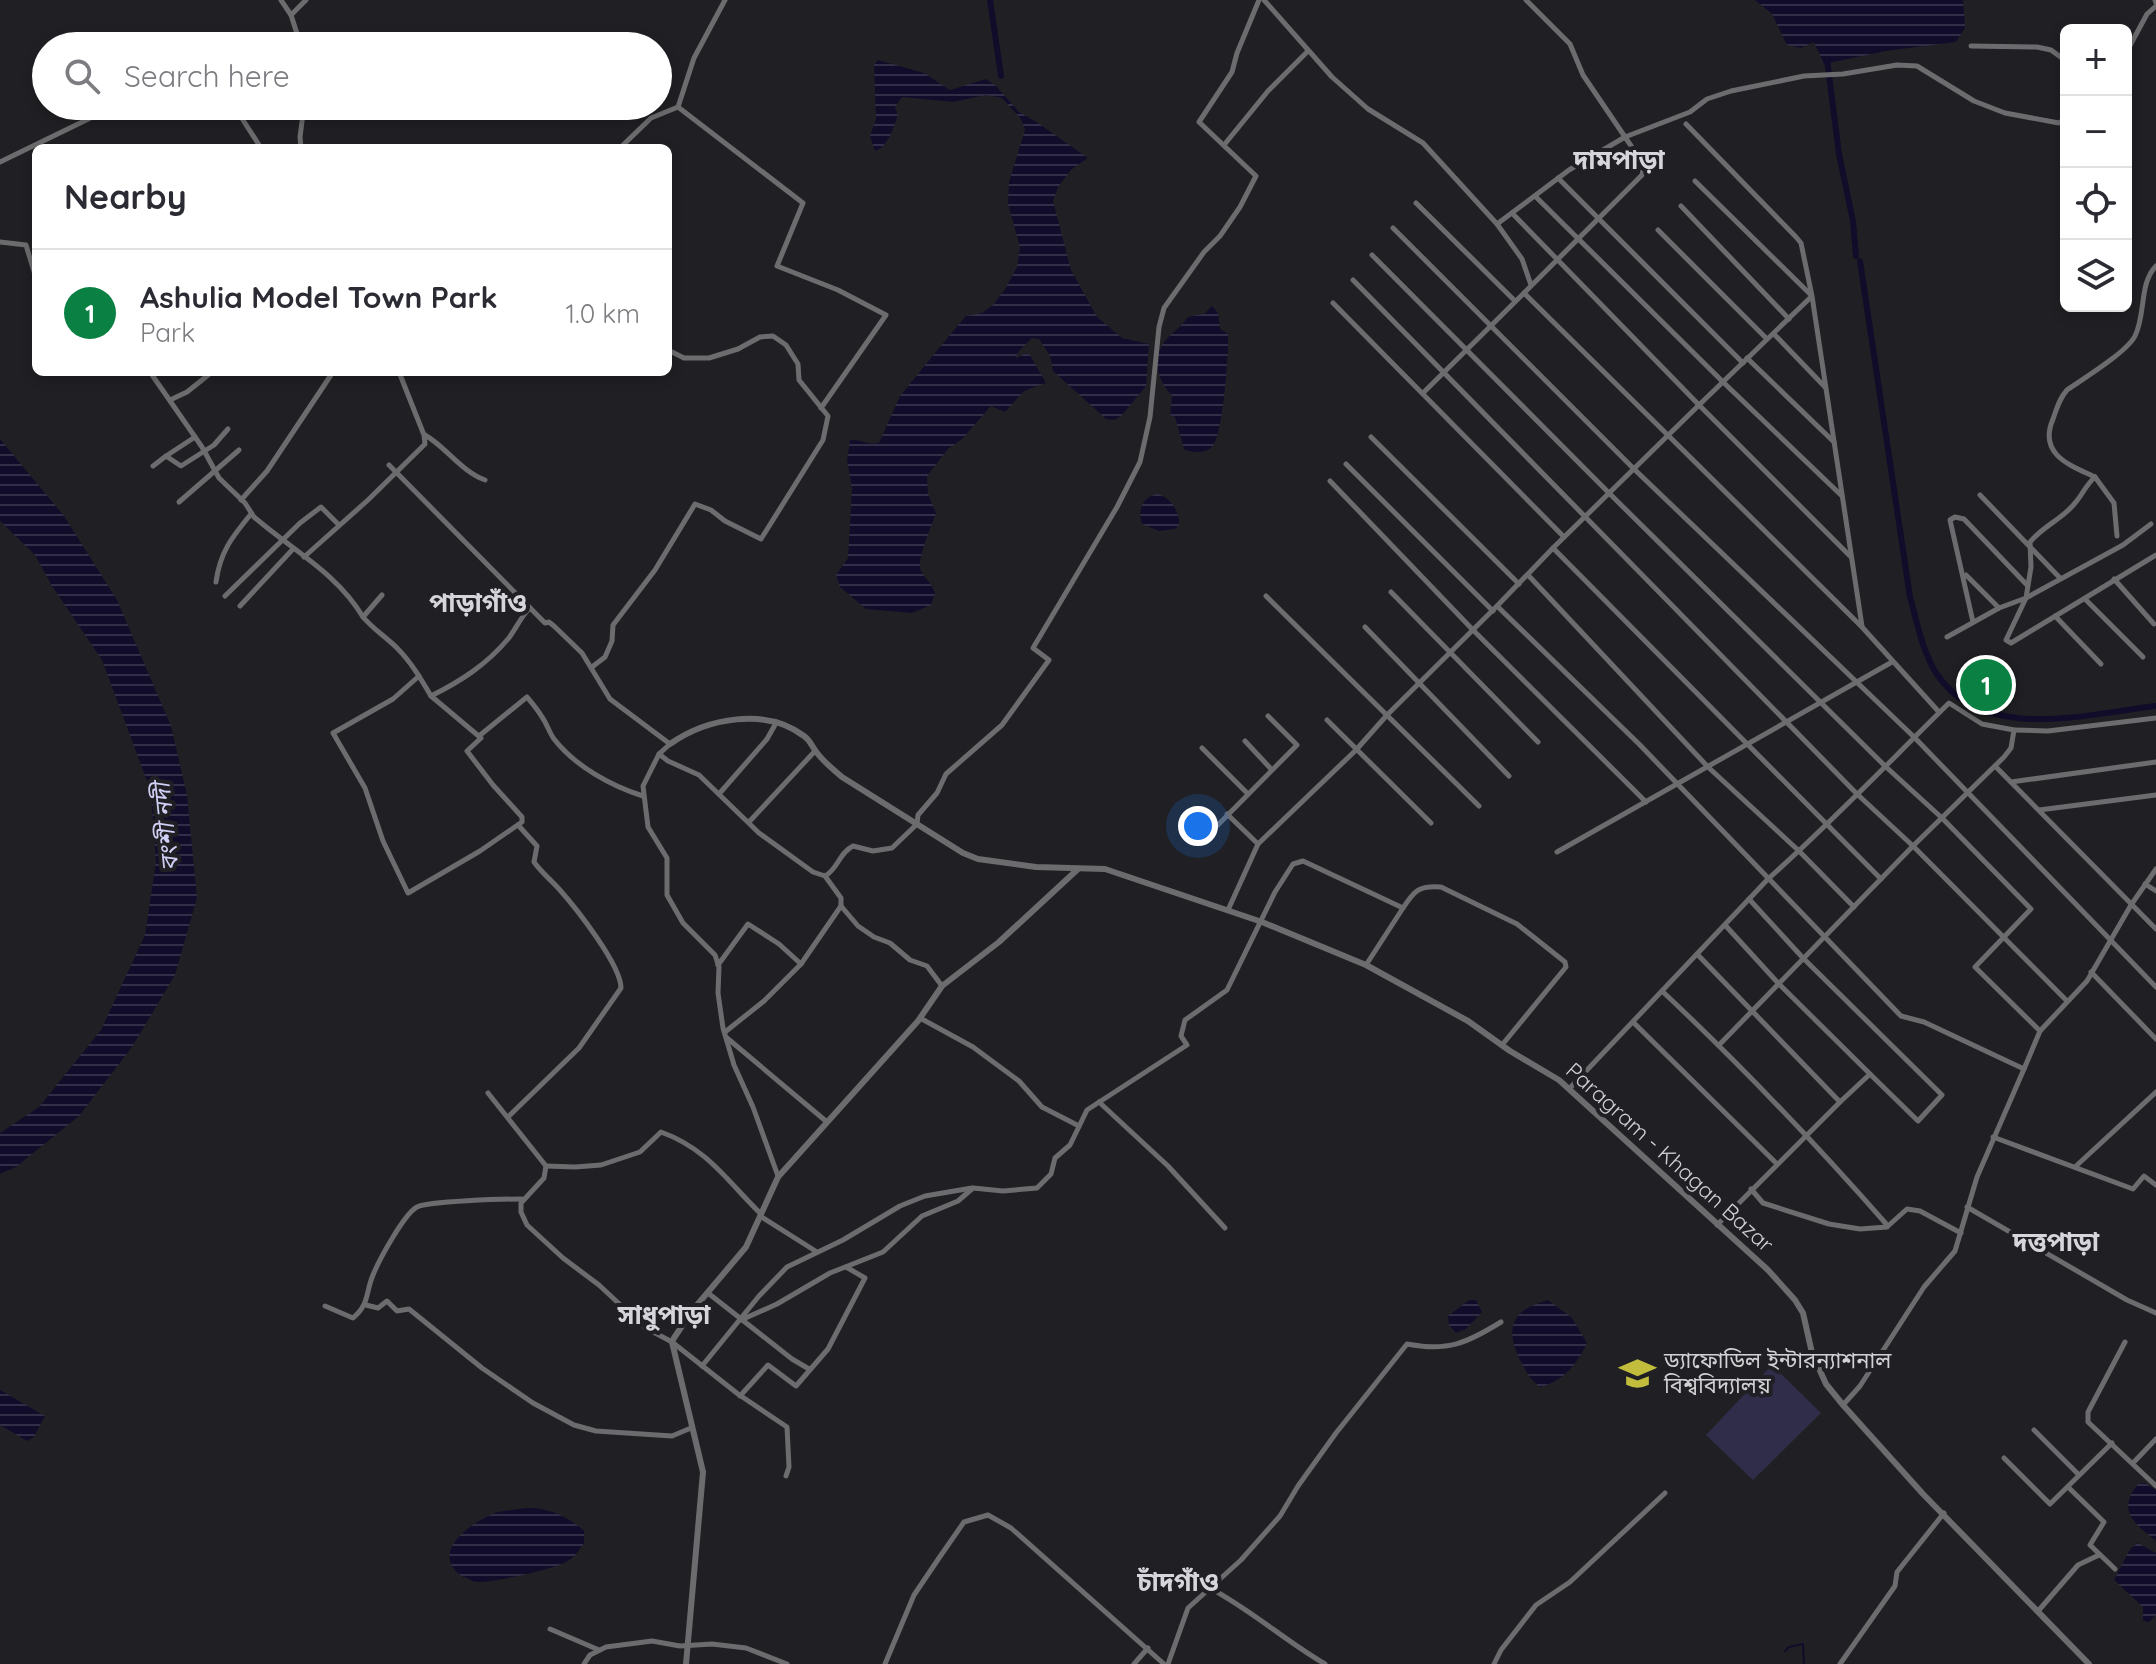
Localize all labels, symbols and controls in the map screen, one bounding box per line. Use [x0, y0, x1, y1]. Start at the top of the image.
map controls [2060, 24, 2132, 312]
button: + [2060, 24, 2132, 96]
search box [32, 32, 672, 120]
icon: search [60, 54, 104, 98]
text: Search here [124, 57, 290, 95]
button: − [2060, 96, 2132, 168]
district label: দামপাড়া [1572, 143, 1665, 176]
button: locate [2060, 168, 2132, 240]
text: Nearby [64, 175, 187, 218]
button: layers [2060, 240, 2132, 312]
text: Ashulia Model Town Park [140, 278, 498, 316]
text: 1 [85, 297, 95, 330]
text: 1.0 km [565, 297, 640, 330]
text: Park [140, 316, 195, 349]
district label: পাড়াগাঁও [429, 586, 527, 619]
pin: 1 [1960, 655, 2012, 715]
water label: বংশী নদী [145, 777, 185, 872]
your location [1178, 806, 1218, 846]
street label: Paragram - Khagan Bazar [1560, 1056, 1780, 1258]
district label: দত্তপাড়া [2012, 1225, 2100, 1258]
district label: সাধুপাড়া [617, 1298, 711, 1332]
place label: ড্যাফোডিল ইন্টারন্যাশনাল বিশ্ববিদ্যালয় [1663, 1346, 1892, 1399]
school or university icon: ড্যাফোডিল ইন্টারন্যাশনাল বিশ্ববিদ্যালয় [1619, 1354, 1657, 1392]
district label: চাঁদগাঁও [1136, 1565, 1219, 1598]

